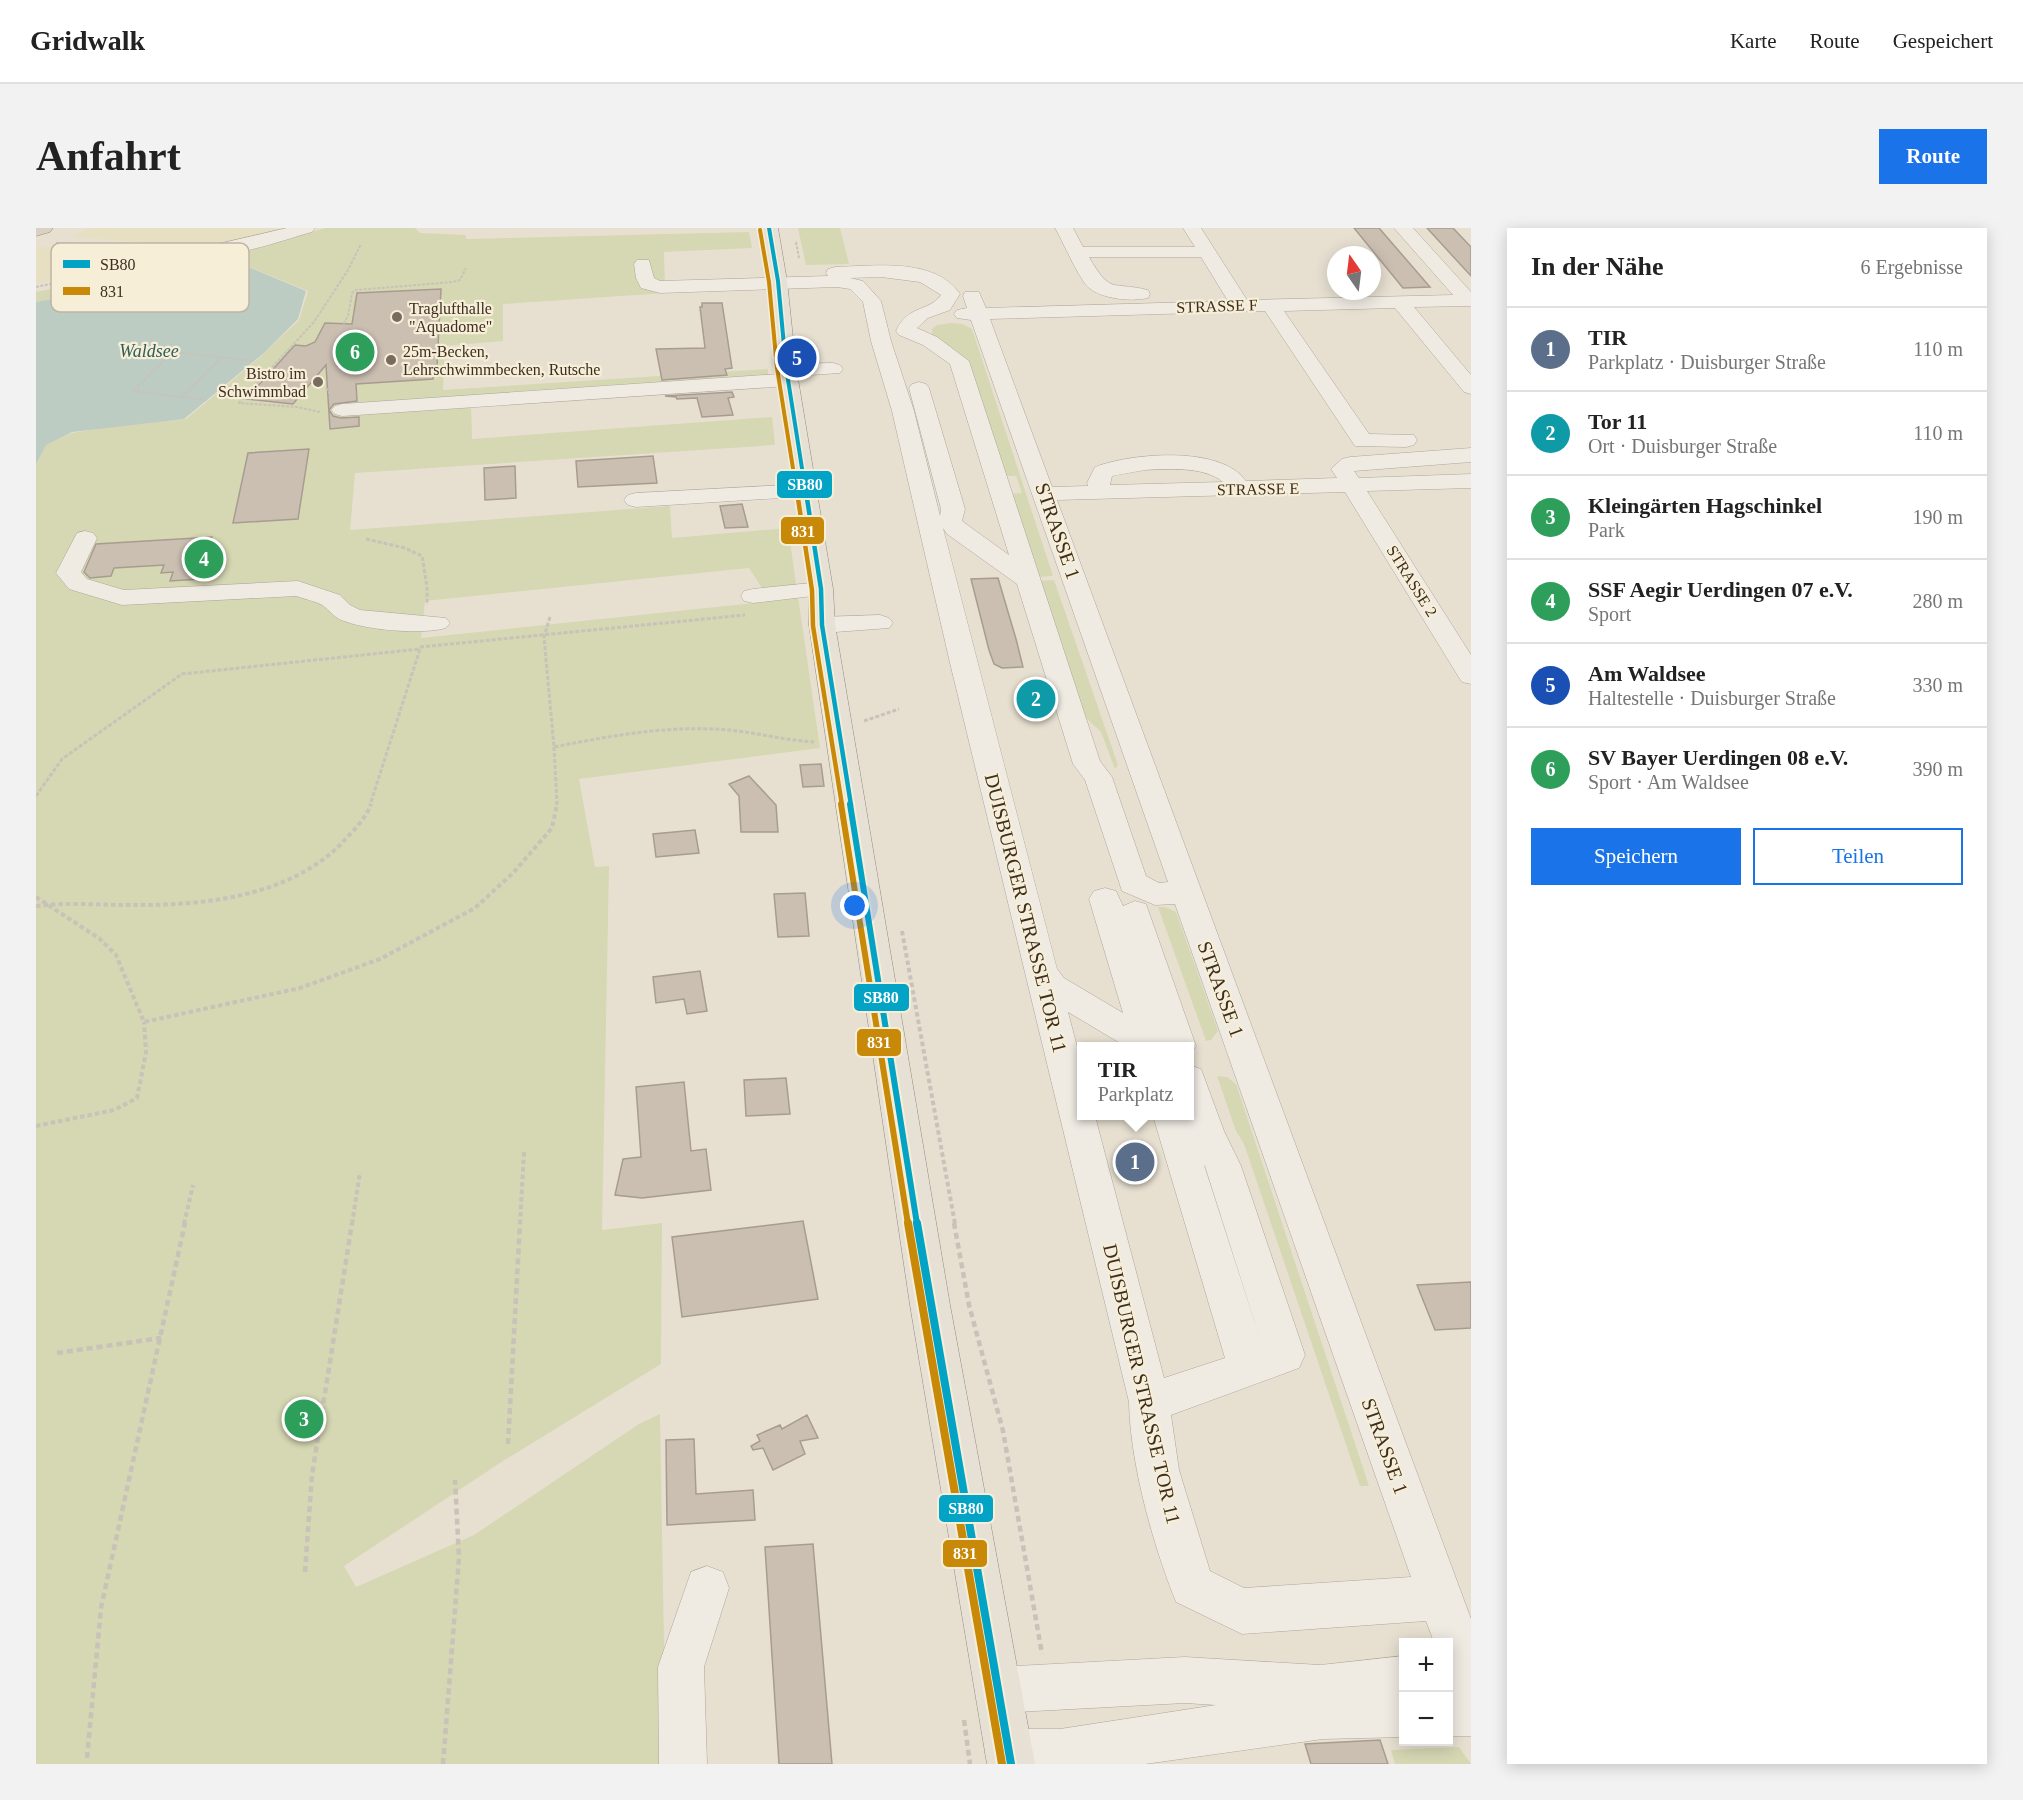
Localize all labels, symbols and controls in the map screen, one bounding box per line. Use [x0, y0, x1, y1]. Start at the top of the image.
text: Gridwalk [30, 25, 145, 56]
text: Karte [1730, 29, 1777, 53]
text: Route [1810, 29, 1860, 53]
text: Gespeichert [1893, 29, 1993, 53]
button: Route [1879, 129, 1987, 184]
text: Anfahrt [36, 133, 181, 179]
legend [51, 243, 249, 312]
north arrow [1327, 246, 1381, 300]
text: In der Nähe [1531, 252, 1663, 281]
text: SB80 [100, 256, 136, 273]
text: 6 Ergebnisse [1861, 256, 1963, 278]
text: 831 [100, 283, 124, 300]
street label: STRASSE F [1176, 296, 1258, 316]
place label: Traglufthalle "Aquadome" [409, 300, 492, 336]
marker: Traglufthalle "Aquadome" [390, 310, 404, 324]
text: TIR [1588, 325, 1627, 350]
pin: 6 [336, 330, 374, 374]
pin: 5 [778, 336, 816, 380]
text: 1 [1546, 338, 1556, 360]
text: 110 m [1913, 338, 1963, 360]
water label: Waldsee [119, 341, 179, 361]
place label: 25m-Becken, Lehrschwimmbecken, Rutsche [403, 343, 600, 378]
text: Parkplatz · Duisburger Straße [1588, 351, 1826, 373]
marker: 25m-Becken, Lehrschwimmbecken, Rutsche [384, 353, 398, 367]
place label: Bistro im Schwimmbad [218, 365, 307, 400]
marker: Bistro im Schwimmbad [311, 375, 325, 389]
text: Tor 11 [1588, 409, 1647, 434]
text: 2 [1546, 422, 1556, 444]
text: 110 m [1913, 422, 1963, 444]
text: Ort · Duisburger Straße [1588, 435, 1777, 457]
line badge: SB80 [776, 470, 833, 499]
text: SB80 [787, 476, 823, 493]
street label: STRASSE 1 [1031, 480, 1085, 582]
street label: STRASSE E [1217, 480, 1299, 498]
text: Kleingärten Hagschinkel [1588, 493, 1822, 518]
text: 3 [1546, 506, 1556, 528]
text: 190 m [1912, 506, 1963, 528]
line badge: 831 [780, 516, 825, 545]
text: Park [1588, 519, 1625, 541]
text: 831 [791, 523, 815, 540]
pin: 4 [184, 536, 224, 582]
street label: STRASSE 2 [1383, 542, 1441, 620]
text: SSF Aegir Uerdingen 07 e.V. [1588, 577, 1853, 602]
text: 4 [1546, 590, 1556, 612]
text: 280 m [1912, 590, 1963, 612]
text: Sport [1588, 603, 1631, 625]
text: Am Waldsee [1588, 661, 1706, 686]
text: 5 [1546, 674, 1556, 696]
text: 330 m [1912, 674, 1963, 696]
pin: 2 [1016, 676, 1056, 722]
text: Haltestelle · Duisburger Straße [1588, 687, 1836, 709]
text: SV Bayer Uerdingen 08 e.V. [1588, 745, 1848, 770]
text: 6 [1546, 758, 1556, 780]
text: 390 m [1912, 758, 1963, 780]
street label: DUISBURGER STRASSE TOR 11 [981, 771, 1071, 1055]
text: Sport · Am Waldsee [1588, 771, 1749, 793]
button: Speichern [1531, 828, 1741, 885]
button: Teilen [1753, 828, 1963, 885]
your location [840, 891, 869, 920]
street label: STRASSE 1 [1193, 938, 1249, 1040]
line badge: SB80 [853, 983, 910, 1012]
text: SB80 [863, 989, 899, 1006]
line badge: 831 [856, 1028, 902, 1057]
text: 831 [867, 1034, 891, 1051]
popup [1077, 1042, 1194, 1120]
text: TIR [1098, 1057, 1137, 1082]
text: Parkplatz [1098, 1083, 1173, 1105]
pin: 1 [1116, 1140, 1154, 1184]
street label: DUISBURGER STRASSE TOR 11 [1099, 1242, 1185, 1526]
street label: STRASSE 1 [1357, 1395, 1413, 1497]
pin: 3 [284, 1396, 324, 1442]
line badge: SB80 [938, 1494, 994, 1523]
text: SB80 [948, 1500, 984, 1517]
line badge: 831 [942, 1539, 988, 1568]
text: 831 [953, 1545, 977, 1562]
map controls [1399, 1638, 1453, 1746]
button: + [1399, 1638, 1453, 1692]
button: − [1399, 1692, 1453, 1746]

